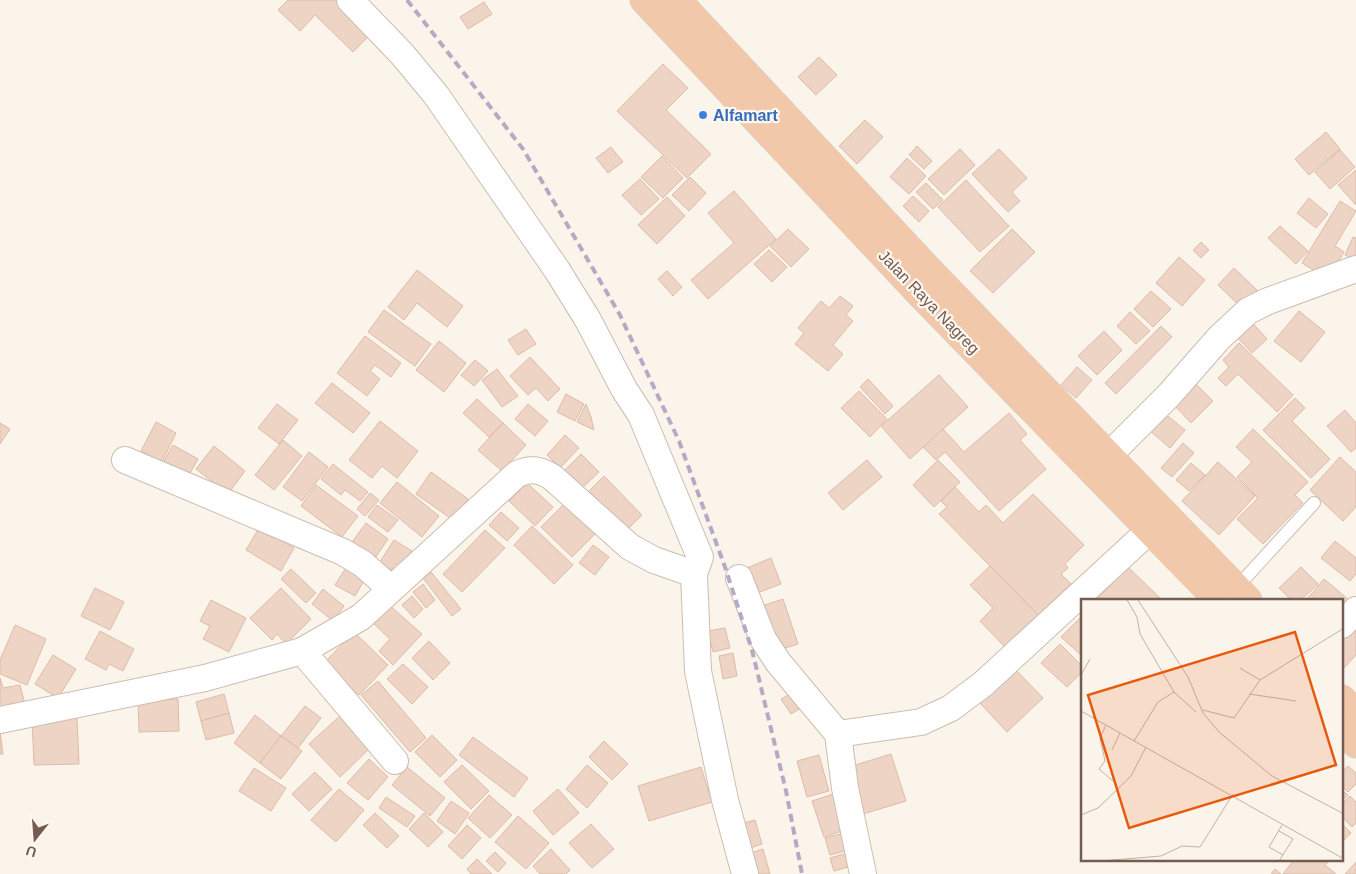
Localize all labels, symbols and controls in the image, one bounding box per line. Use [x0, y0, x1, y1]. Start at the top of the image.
place label: Alfamart [713, 107, 779, 124]
marker: Alfamart [697, 109, 709, 121]
street label: Jalan Raya Nagreg [875, 247, 983, 357]
inset map [1081, 599, 1344, 862]
north arrow [10, 814, 60, 864]
text: U [24, 842, 38, 861]

